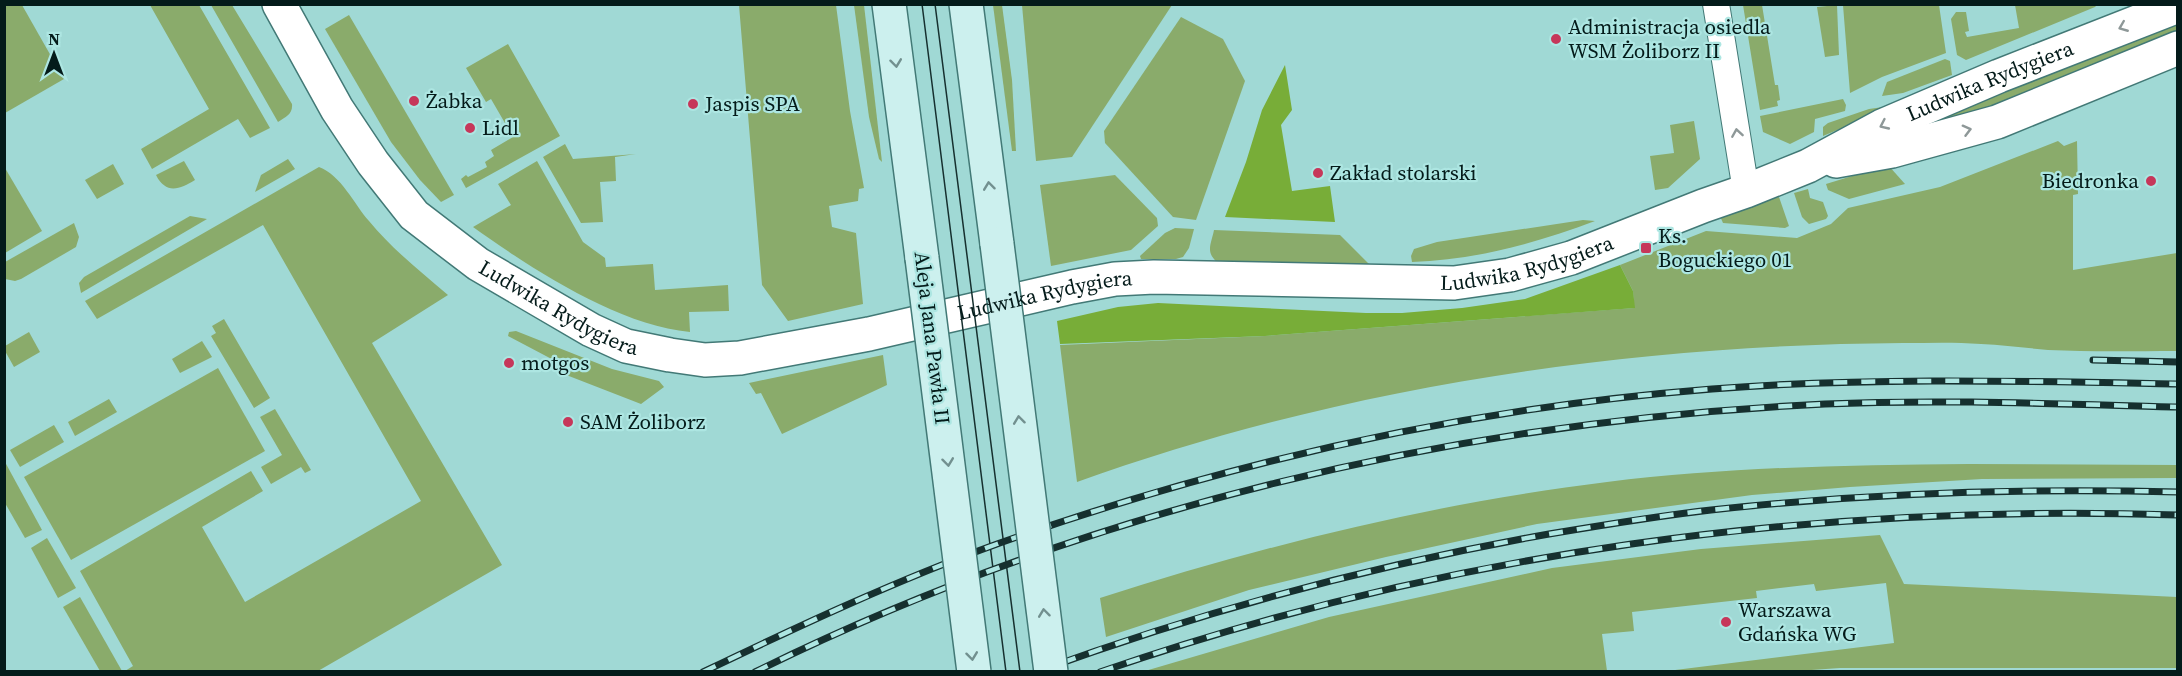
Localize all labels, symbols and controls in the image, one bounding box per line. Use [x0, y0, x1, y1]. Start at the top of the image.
place label: Administracja osiedla WSM Żoliborz II [1568, 12, 1771, 65]
one-way arrow [2118, 20, 2129, 33]
north arrow [24, 24, 84, 84]
text: N [48, 28, 60, 50]
marker: Administracja osiedla WSM Żoliborz II [1549, 32, 1563, 46]
street label: Ludwika Rydygiera [1902, 33, 2078, 128]
one-way arrow [890, 58, 902, 67]
place label: Żabka [426, 86, 483, 115]
place label: Jaspis SPA [704, 89, 800, 118]
marker: Żabka [407, 94, 421, 108]
marker: Jaspis SPA [686, 97, 700, 111]
place label: Lidl [482, 113, 519, 142]
one-way arrow [1880, 118, 1891, 130]
marker: Lidl [463, 121, 477, 135]
one-way arrow [1961, 125, 1972, 137]
one-way arrow [1732, 128, 1744, 138]
place label: Zakład stolarski [1330, 158, 1477, 187]
marker: Zakład stolarski [1311, 166, 1325, 180]
place label: Biedronka [2042, 166, 2139, 195]
marker: Biedronka [2144, 174, 2158, 188]
one-way arrow [984, 181, 996, 190]
place label: Ks. Boguckiego 01 [1658, 221, 1792, 274]
street label: Ludwika Rydygiera [1440, 228, 1618, 297]
marker: Ks. Boguckiego 01 [1639, 241, 1653, 255]
street label: Aleja Jana Pawła II [908, 250, 957, 426]
street label: Ludwika Rydygiera [474, 253, 641, 362]
street label: Ludwika Rydygiera [955, 263, 1133, 327]
place label: motgos [521, 348, 589, 377]
marker: motgos [502, 356, 516, 370]
place label: SAM Żoliborz [580, 407, 706, 436]
marker: SAM Żoliborz [561, 415, 575, 429]
one-way arrow [1014, 415, 1026, 425]
one-way arrow [941, 458, 953, 467]
place label: Warszawa Gdańska WG [1738, 595, 1856, 648]
one-way arrow [1038, 609, 1051, 618]
marker: Warszawa Gdańska WG [1719, 615, 1733, 629]
one-way arrow [965, 651, 978, 660]

